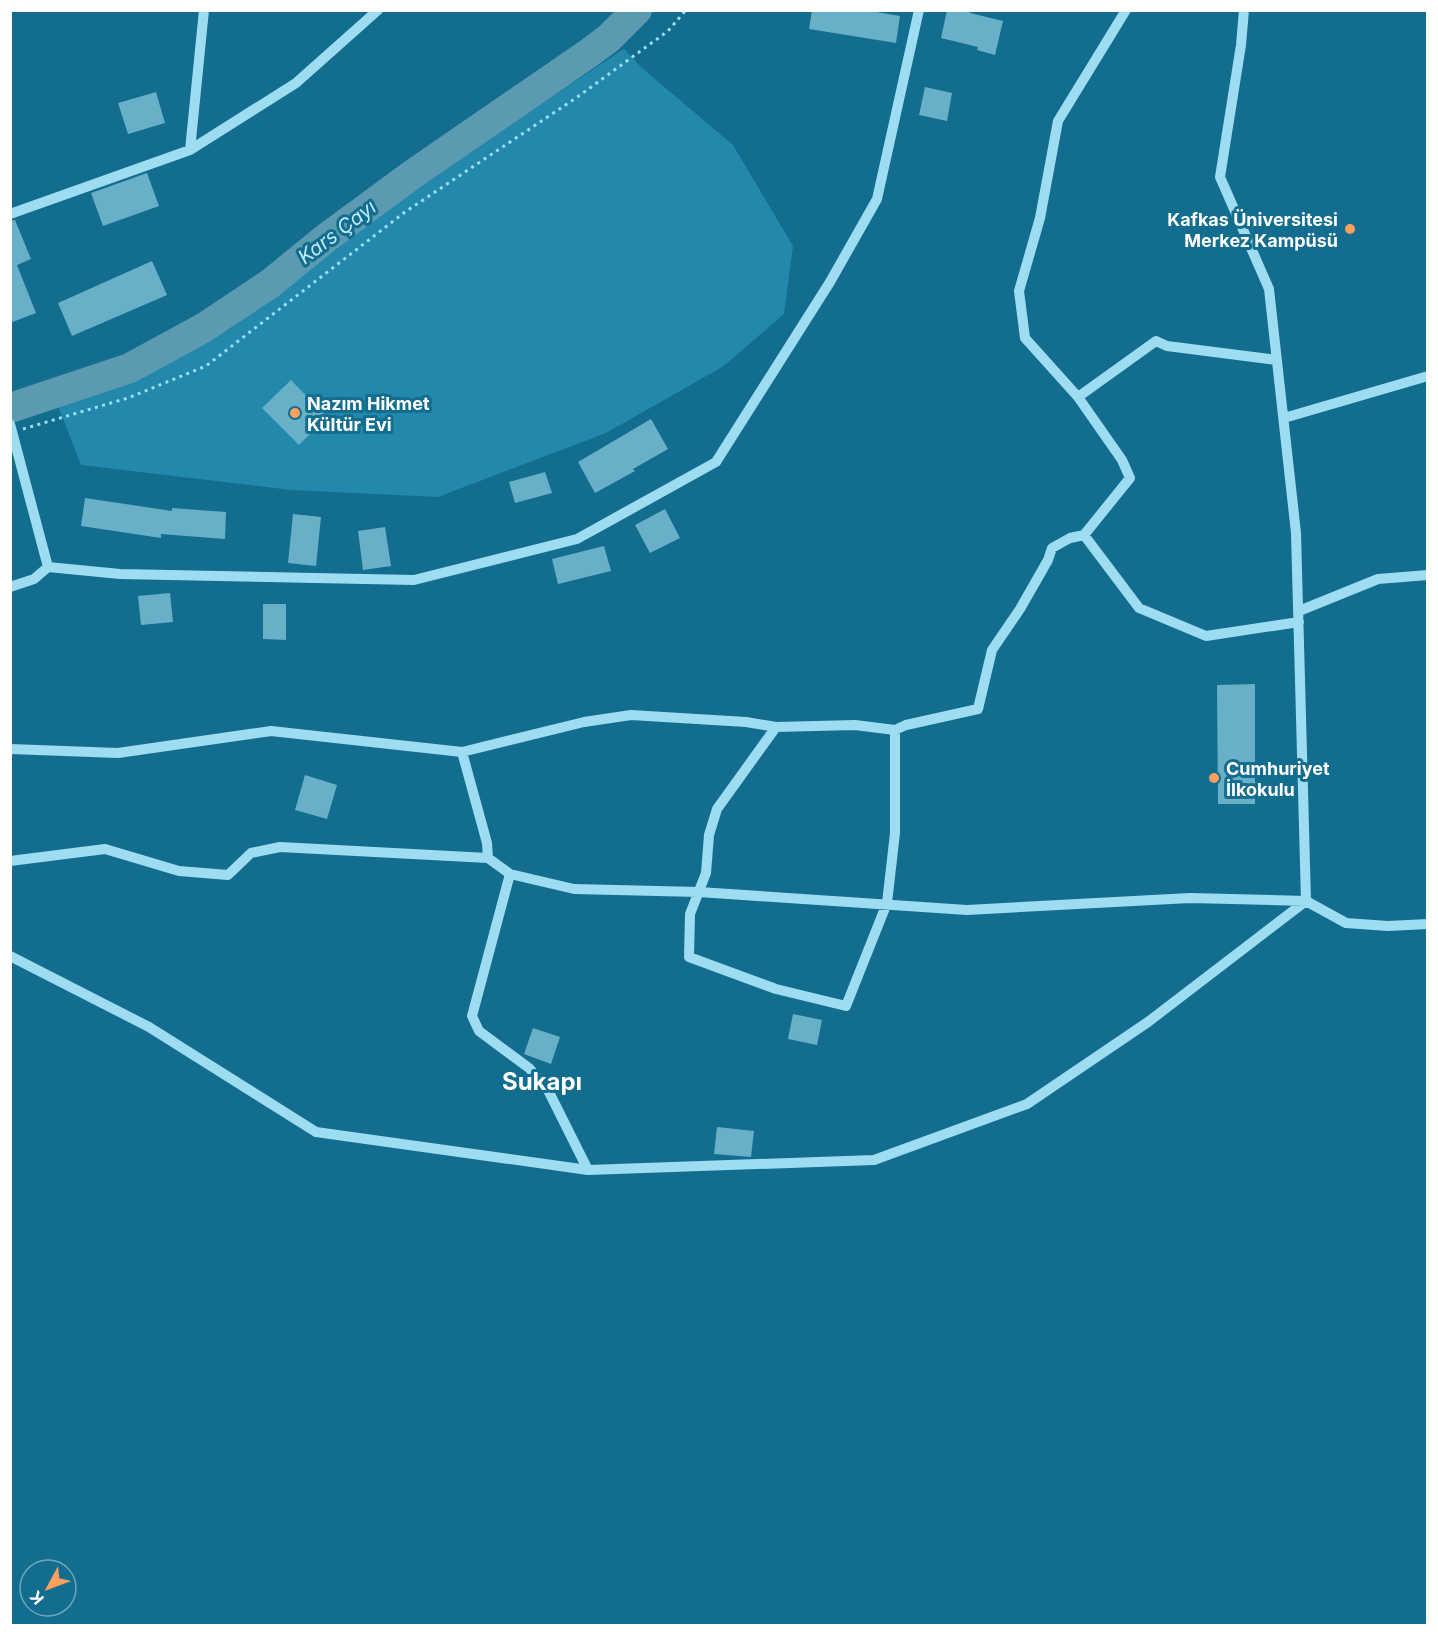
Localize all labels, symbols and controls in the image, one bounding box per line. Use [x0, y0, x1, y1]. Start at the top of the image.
water label: Kars Çayı [293, 195, 381, 269]
place label: Kafkas Üniversitesi Merkez Kampüsü [1167, 209, 1338, 251]
marker: Kafkas Üniversitesi Merkez Kampüsü [1343, 222, 1357, 236]
place label: Nazım Hikmet Kültür Evi [307, 393, 430, 435]
marker: Nazım Hikmet Kültür Evi [288, 406, 302, 420]
place label: Cumhuriyet İlkokulu [1226, 758, 1330, 800]
marker: Cumhuriyet İlkokulu [1207, 771, 1221, 785]
district label: Sukapı [502, 1067, 582, 1096]
north arrow [18, 1558, 78, 1618]
text: K [25, 1587, 48, 1609]

